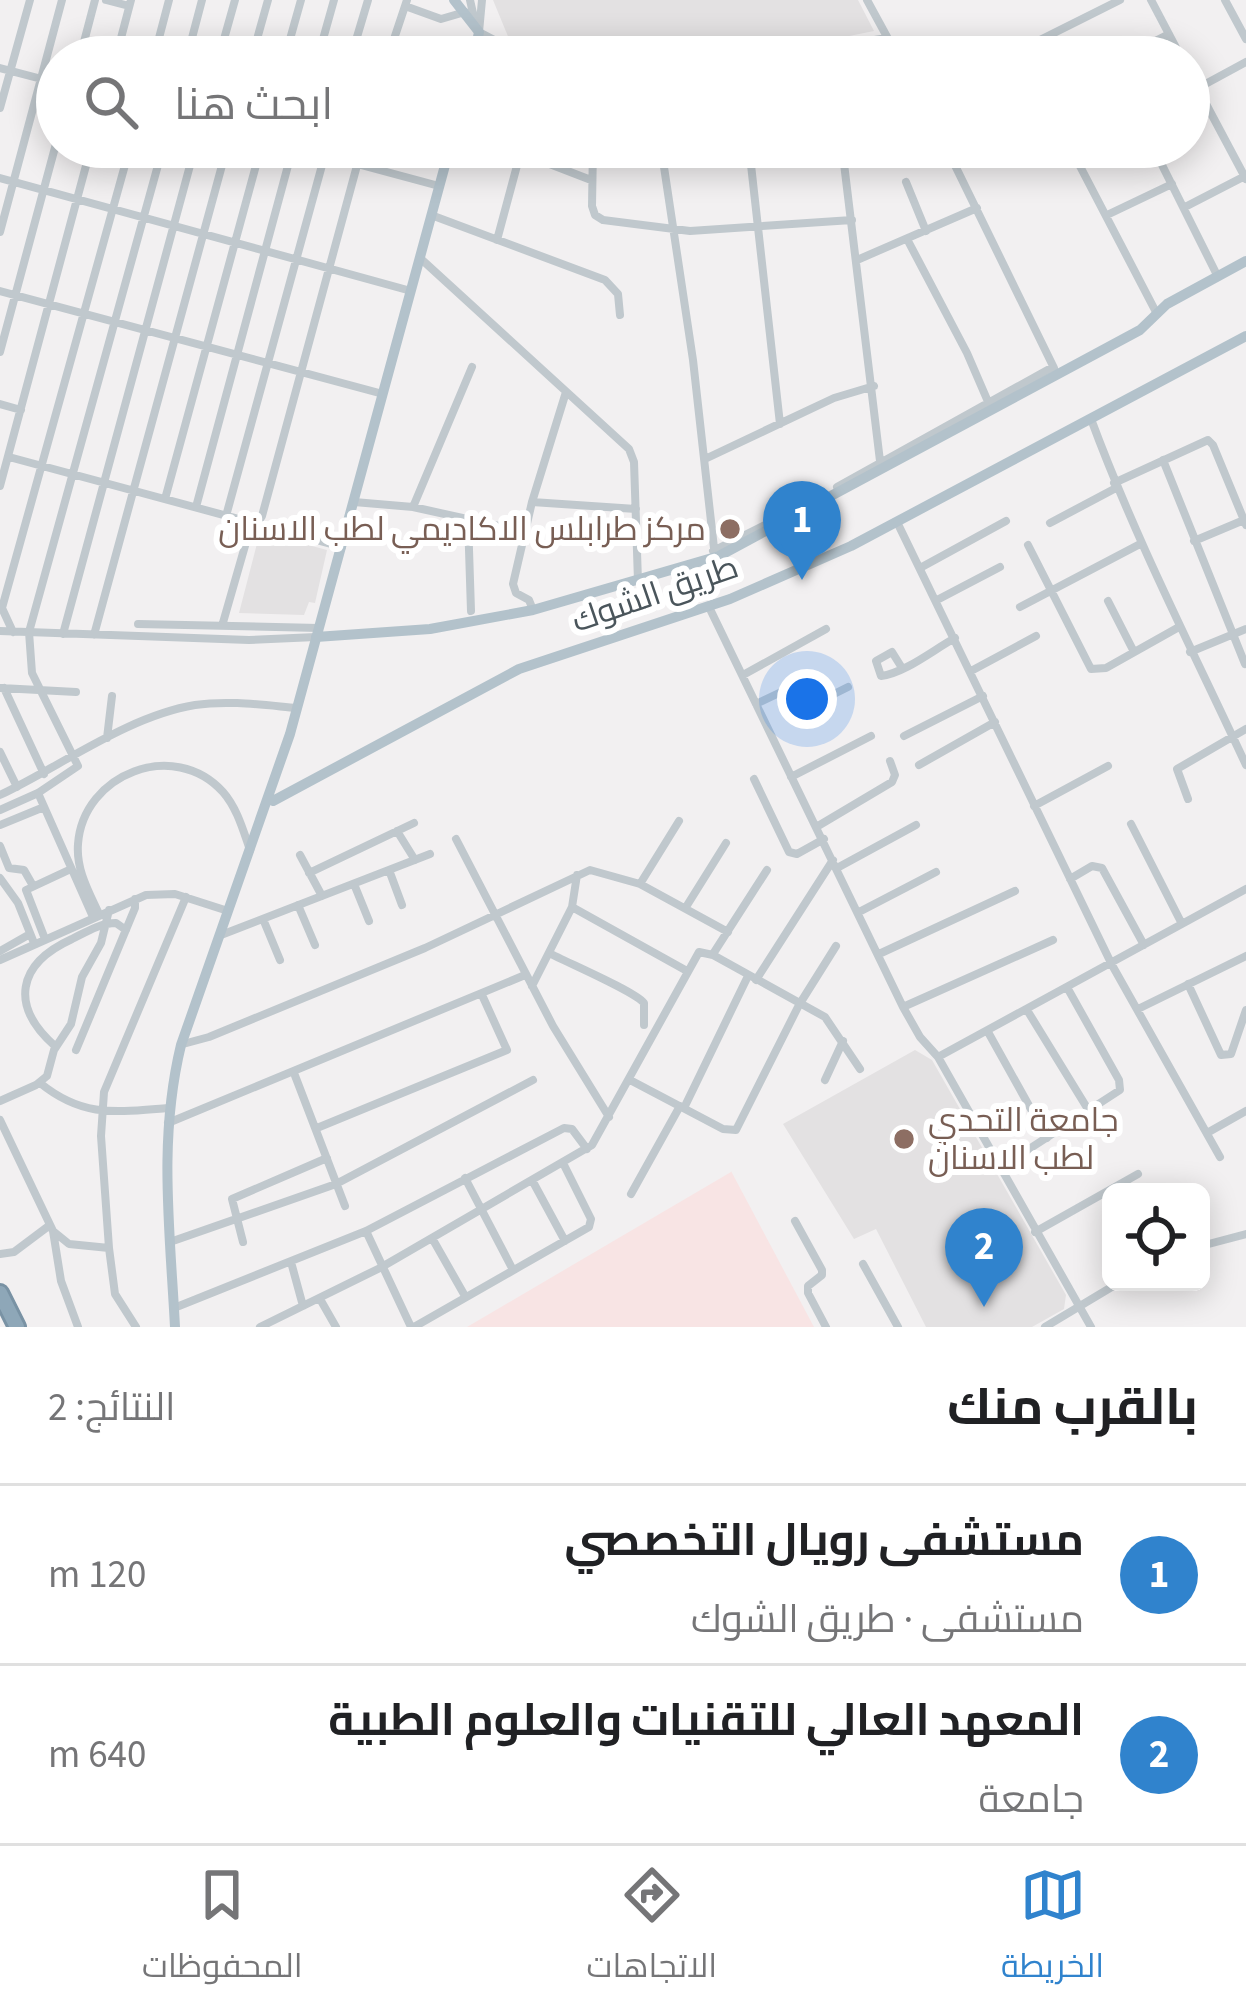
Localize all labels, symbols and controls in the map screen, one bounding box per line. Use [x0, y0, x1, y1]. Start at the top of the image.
search box [36, 36, 1210, 168]
icon: search [78, 69, 144, 135]
text: ابحث هنا [174, 73, 333, 137]
pin: 1 [763, 481, 841, 580]
place label: مركز طرابلس الاكاديمي لطب الاسنان [218, 506, 706, 554]
marker: مركز طرابلس الاكاديمي لطب الاسنان [717, 516, 743, 542]
street label: طريق الشوك [565, 544, 745, 644]
your location [777, 669, 837, 729]
place label: جامعة التحدي لطب الاسنان [928, 1097, 1119, 1182]
marker: جامعة التحدي لطب الاسنان [891, 1126, 917, 1152]
map controls [1102, 1183, 1210, 1291]
button: locate [1102, 1183, 1210, 1291]
pin: 2 [945, 1208, 1023, 1307]
text: بالقرب منك [947, 1372, 1198, 1444]
text: النتائج: 2 [48, 1380, 175, 1436]
text: مستشفى رويال التخصصي [564, 1509, 1084, 1573]
text: 120 m [48, 1547, 146, 1603]
text: 1 [1149, 1547, 1169, 1603]
text: مستشفى · طريق الشوك [691, 1592, 1084, 1648]
text: المعهد العالي للتقنيات والعلوم الطبية [328, 1689, 1084, 1753]
text: 640 m [48, 1727, 146, 1783]
text: 2 [1149, 1727, 1169, 1783]
text: جامعة [978, 1772, 1084, 1828]
tab: المحفوظات [142, 1862, 303, 1996]
tab: الاتجاهات [586, 1862, 717, 1996]
tab: الخريطة [1001, 1862, 1104, 1996]

